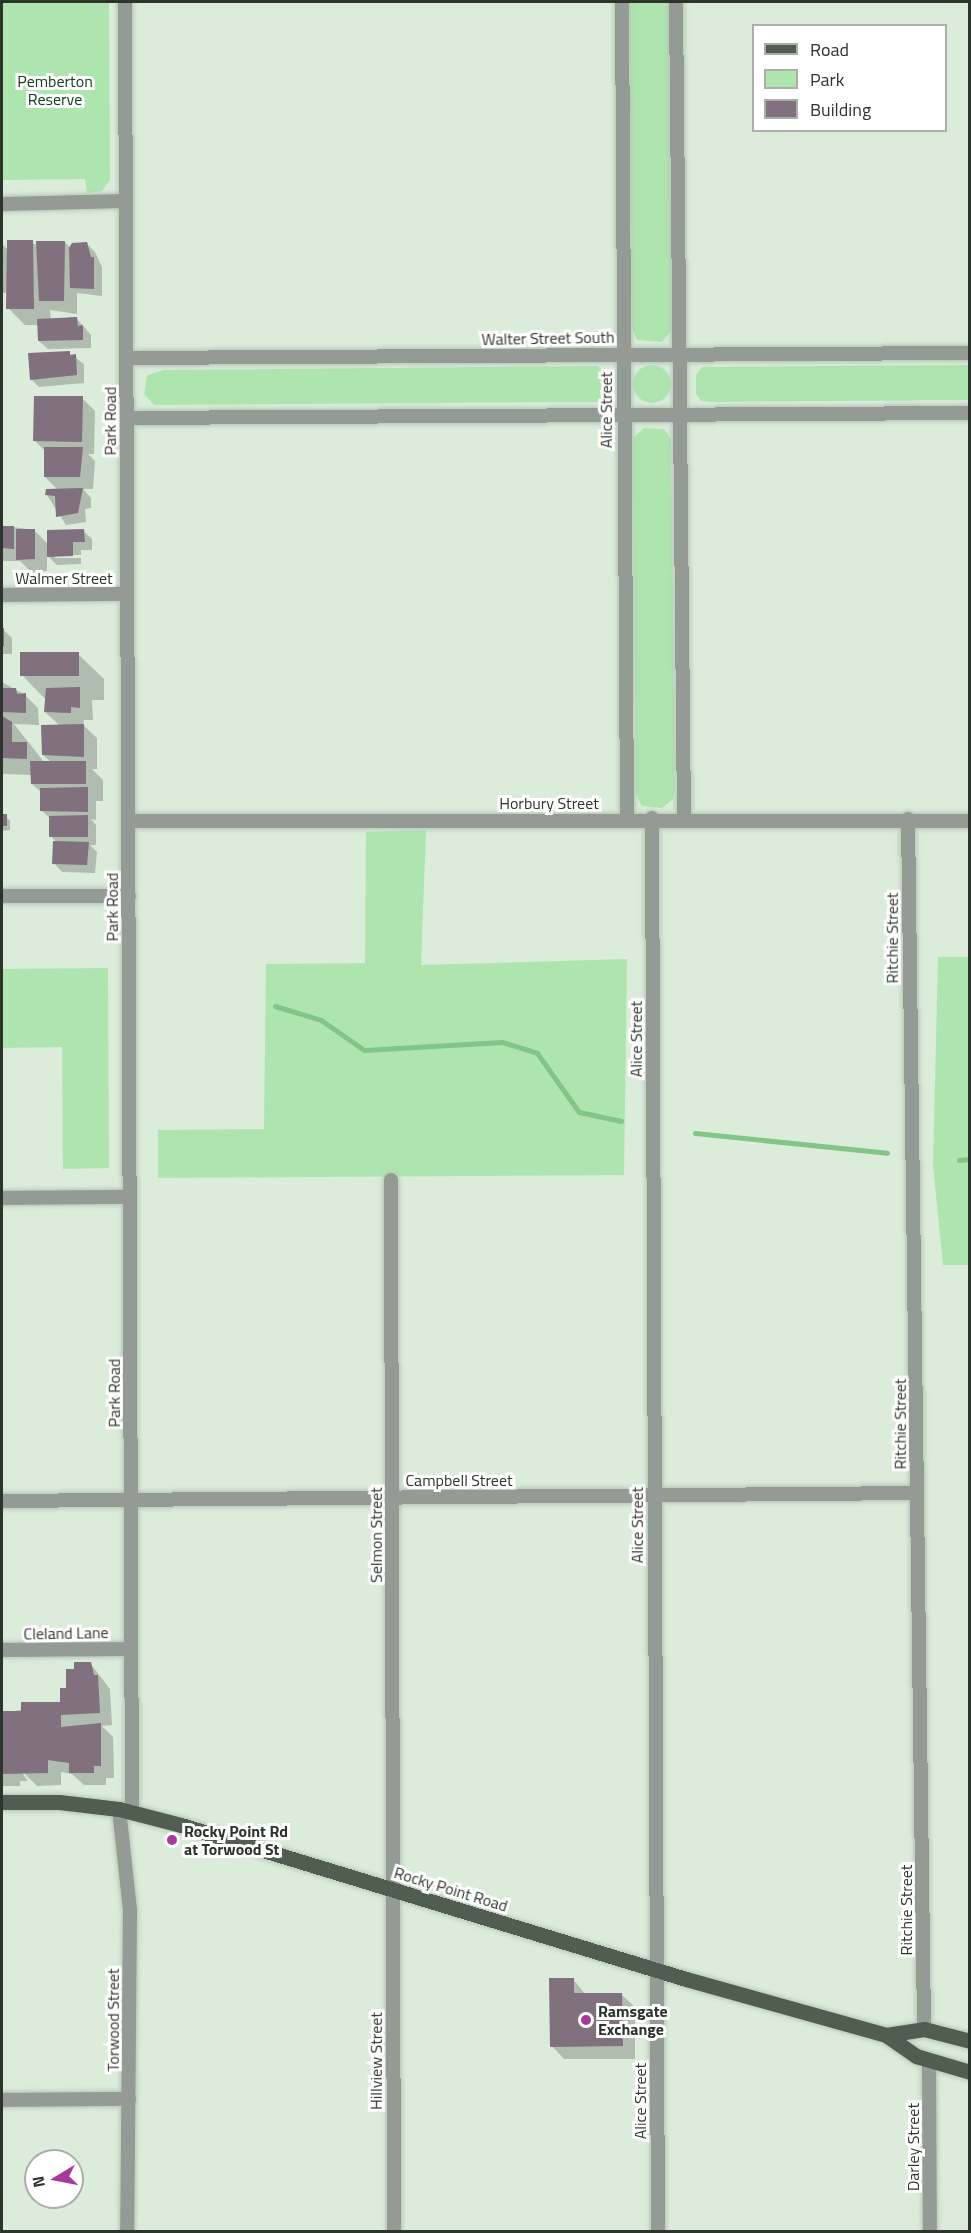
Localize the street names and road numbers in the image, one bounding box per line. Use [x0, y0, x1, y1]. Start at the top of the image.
street label: Walter Street South [481, 327, 615, 349]
street label: Alice Street [596, 372, 616, 448]
street label: Park Road [100, 387, 120, 455]
street label: Walmer Street [15, 568, 113, 588]
street label: Horbury Street [499, 793, 599, 813]
street label: Park Road [102, 873, 122, 941]
street label: Ritchie Street [882, 893, 902, 983]
street label: Alice Street [626, 1001, 646, 1077]
street label: Park Road [104, 1359, 124, 1427]
street label: Ritchie Street [890, 1379, 910, 1469]
street label: Campbell Street [405, 1470, 513, 1490]
street label: Selmon Street [366, 1487, 386, 1583]
street label: Alice Street [627, 1487, 647, 1563]
street label: Cleland Lane [23, 1623, 109, 1643]
street label: Rocky Point Road [392, 1863, 510, 1915]
street label: Ritchie Street [896, 1865, 916, 1955]
street label: Torwood Street [103, 1968, 123, 2072]
street label: Hillview Street [366, 2012, 386, 2110]
street label: Alice Street [630, 2063, 650, 2139]
street label: Darley Street [903, 2103, 923, 2191]

